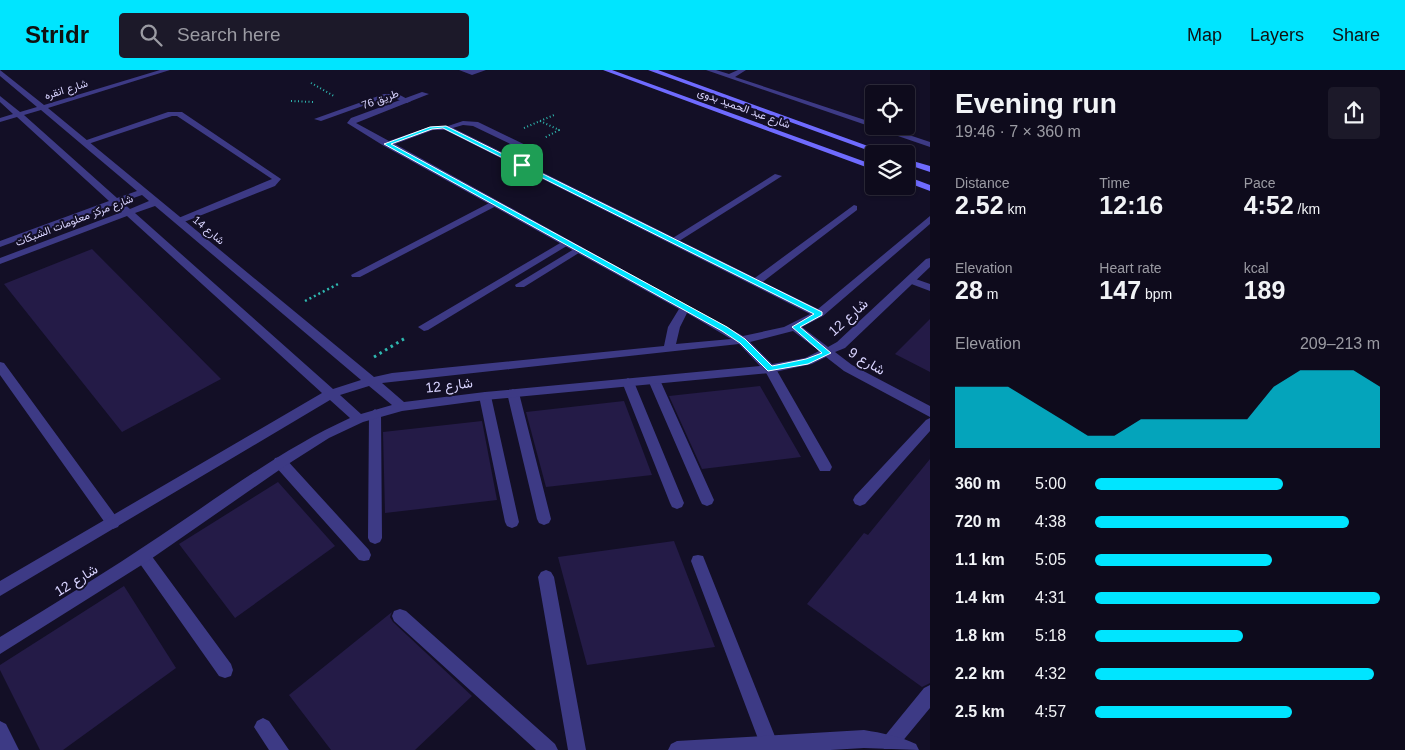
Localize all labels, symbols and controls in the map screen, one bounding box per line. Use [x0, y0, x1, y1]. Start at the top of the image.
search box [119, 13, 469, 58]
text: Stridr [25, 21, 89, 48]
icon: search [137, 21, 165, 49]
text: Search here [177, 24, 281, 45]
text: Map [1187, 25, 1222, 45]
text: Layers [1250, 25, 1304, 45]
text: Share [1332, 25, 1380, 45]
street label: شارع انقره [43, 77, 90, 103]
map controls [865, 85, 915, 195]
button: locate [865, 85, 915, 135]
street label: شارع عبد الحميد بدوى [695, 86, 792, 132]
street label: طريق 76 [360, 87, 401, 112]
button: share [1328, 87, 1380, 139]
text: Evening run [955, 88, 1117, 119]
text: 19:46 · 7 × 360 m [955, 123, 1081, 140]
pin [501, 144, 543, 186]
button: layers [865, 145, 915, 195]
icon: arrive [508, 151, 536, 179]
text: Distance [955, 175, 1009, 191]
text: Time [1099, 175, 1130, 191]
text: Pace [1244, 175, 1276, 191]
text: 2.52 [955, 191, 1004, 219]
text: 12:16 [1099, 191, 1163, 219]
text: 4:52 [1244, 191, 1294, 219]
street label: شارع مركز معلومات الشبكات [13, 192, 136, 250]
text: km [1004, 201, 1026, 217]
text: /km [1294, 201, 1320, 217]
street label: شارع 14 [190, 213, 227, 248]
text: Elevation [955, 260, 1013, 276]
text: Heart rate [1099, 260, 1162, 276]
text: kcal [1244, 260, 1269, 276]
text: 28 [955, 276, 983, 304]
text: 147 [1099, 276, 1141, 304]
text: 189 [1244, 276, 1285, 304]
text: m [983, 286, 998, 302]
text: bpm [1141, 286, 1172, 302]
street label: شارع 12 [825, 295, 873, 341]
text: Elevation [955, 335, 1021, 352]
text: 209–213 m [1300, 335, 1380, 352]
street label: شارع 9 [844, 344, 888, 381]
street label: شارع 12 [424, 374, 474, 399]
text: 360 m [955, 475, 1000, 492]
text: 5:00 [1035, 475, 1066, 492]
text: 720 m [955, 513, 1000, 530]
text: 4:38 [1035, 513, 1066, 530]
text: 1.1 km [955, 551, 1005, 568]
text: 5:05 [1035, 551, 1066, 568]
street label: شارع 12 [52, 561, 102, 602]
text: 1.4 km [955, 589, 1005, 606]
text: 4:31 [1035, 589, 1066, 606]
text: 1.8 km [955, 627, 1005, 644]
text: 5:18 [1035, 627, 1066, 644]
text: 2.2 km [955, 665, 1005, 682]
text: 4:32 [1035, 665, 1066, 682]
text: 2.5 km [955, 703, 1005, 720]
text: 4:57 [1035, 703, 1066, 720]

